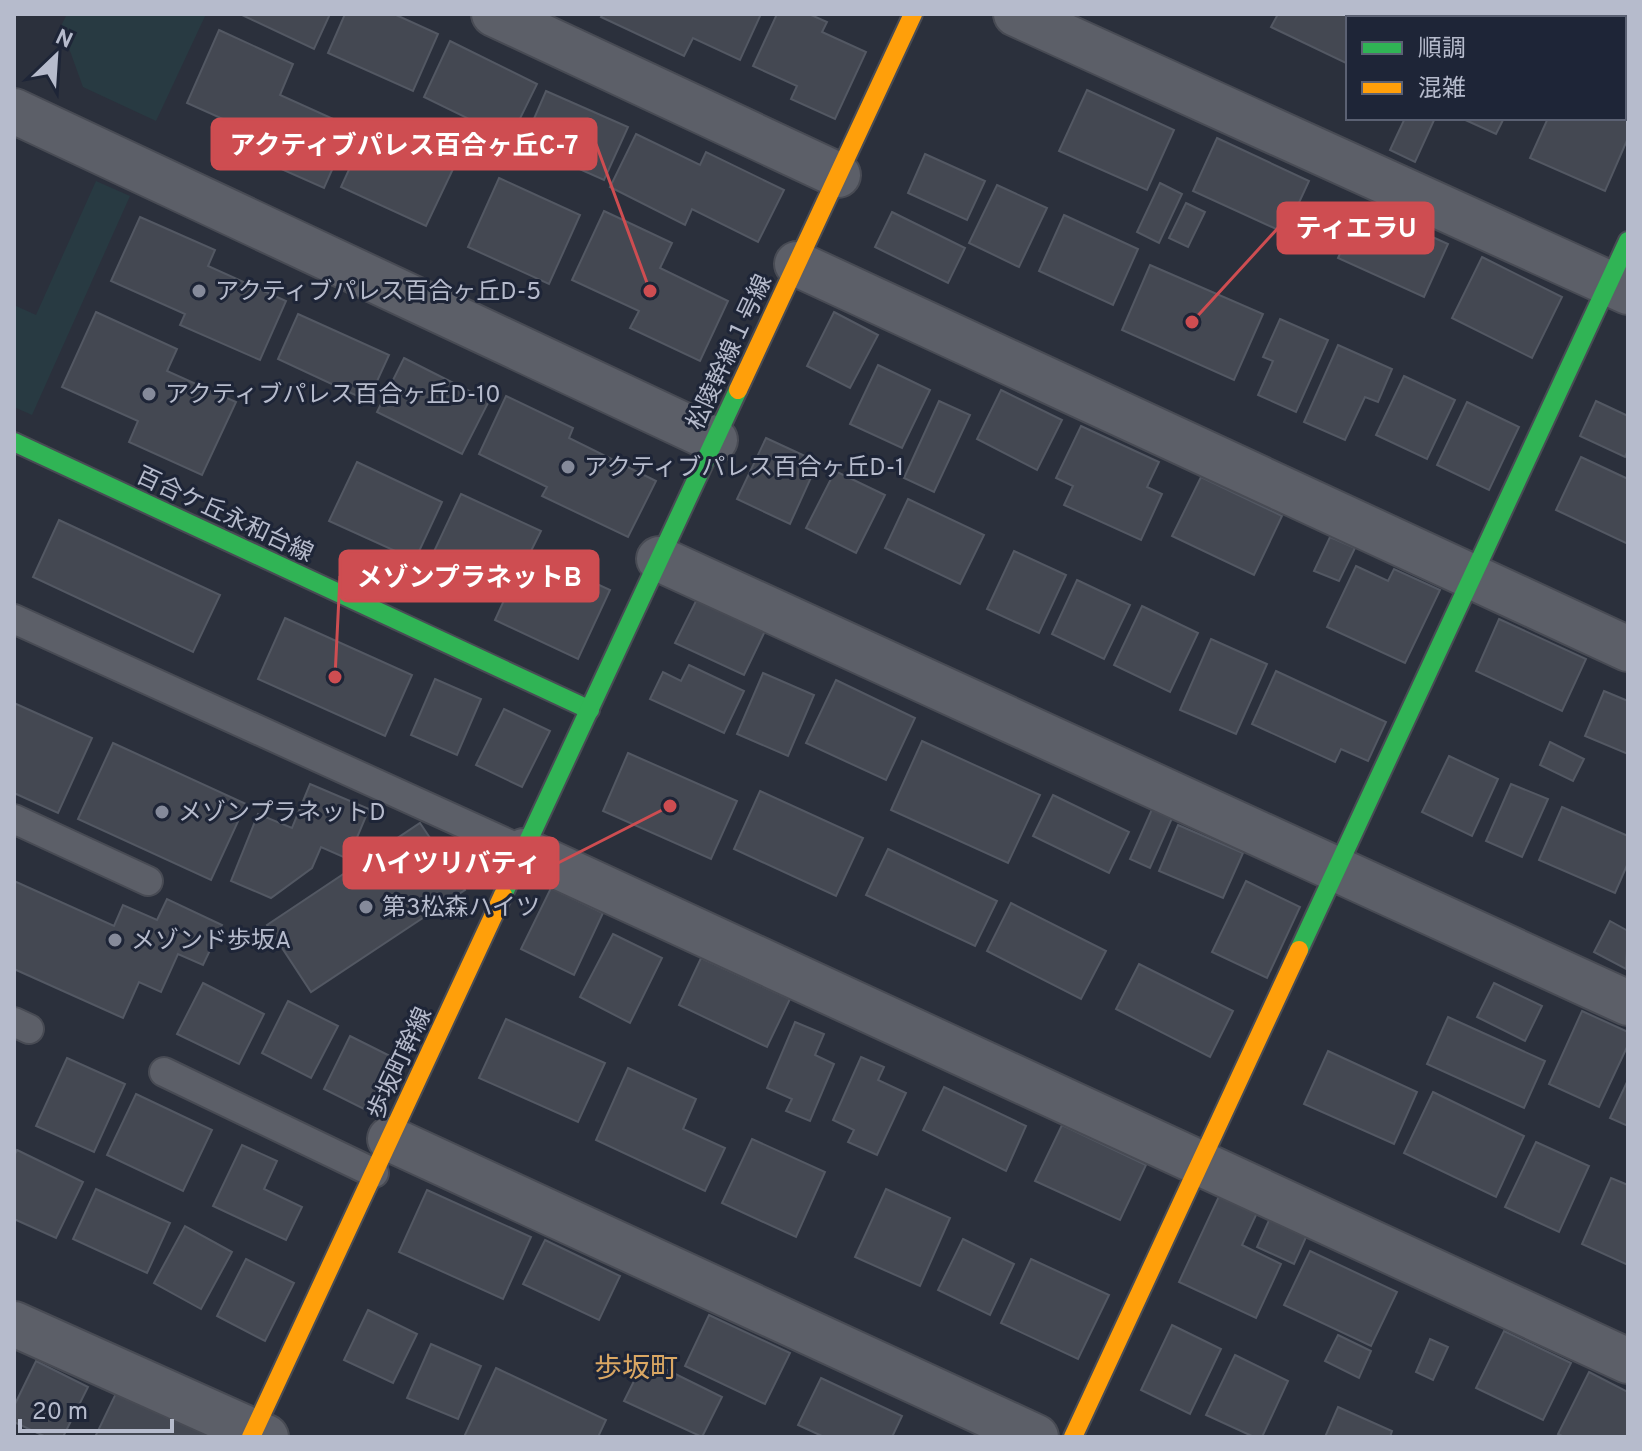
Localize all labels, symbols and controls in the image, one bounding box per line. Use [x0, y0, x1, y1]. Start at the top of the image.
north arrow [16, 16, 96, 96]
legend [1346, 16, 1626, 120]
text: N [51, 25, 76, 56]
text: 順調 [1418, 35, 1466, 65]
text: 混雑 [1418, 75, 1466, 105]
callout: アクティブパレス百合ヶ丘C-7 [212, 119, 596, 169]
text: アクティブパレス百合ヶ丘C-7 [230, 131, 578, 164]
callout: ティエラU [1278, 203, 1433, 253]
text: ティエラU [1296, 214, 1416, 247]
street label: 松陵幹線１号線 [682, 270, 780, 435]
place label: アクティブパレス百合ヶ丘D-5 [215, 278, 541, 308]
marker: アクティブパレス百合ヶ丘D-5 [190, 282, 208, 300]
place label: アクティブパレス百合ヶ丘D-10 [165, 381, 501, 411]
marker: アクティブパレス百合ヶ丘D-10 [140, 385, 158, 403]
place label: アクティブパレス百合ヶ丘D-1 [584, 454, 904, 484]
marker: アクティブパレス百合ヶ丘D-1 [559, 458, 577, 476]
street label: 百合ケ丘永和台線 [131, 462, 317, 570]
callout: メゾンプラネットB [340, 551, 598, 601]
text: メゾンプラネットB [356, 563, 582, 596]
place label: メゾンプラネットD [178, 799, 386, 829]
marker: メゾンプラネットD [153, 803, 171, 821]
callout: ハイツリバティ [344, 838, 558, 888]
text: ハイツリバティ [361, 849, 541, 882]
place label: 第3松森ハイツ [382, 894, 540, 924]
marker: 第3松森ハイツ [357, 898, 375, 916]
place label: メゾンド歩坂A [131, 927, 291, 957]
marker: メゾンド歩坂A [106, 931, 124, 949]
street label: 歩坂町幹線 [362, 1003, 440, 1125]
district label: 歩坂町 [594, 1352, 678, 1388]
scale bar [20, 1383, 172, 1433]
text: 20 m [32, 1398, 88, 1428]

